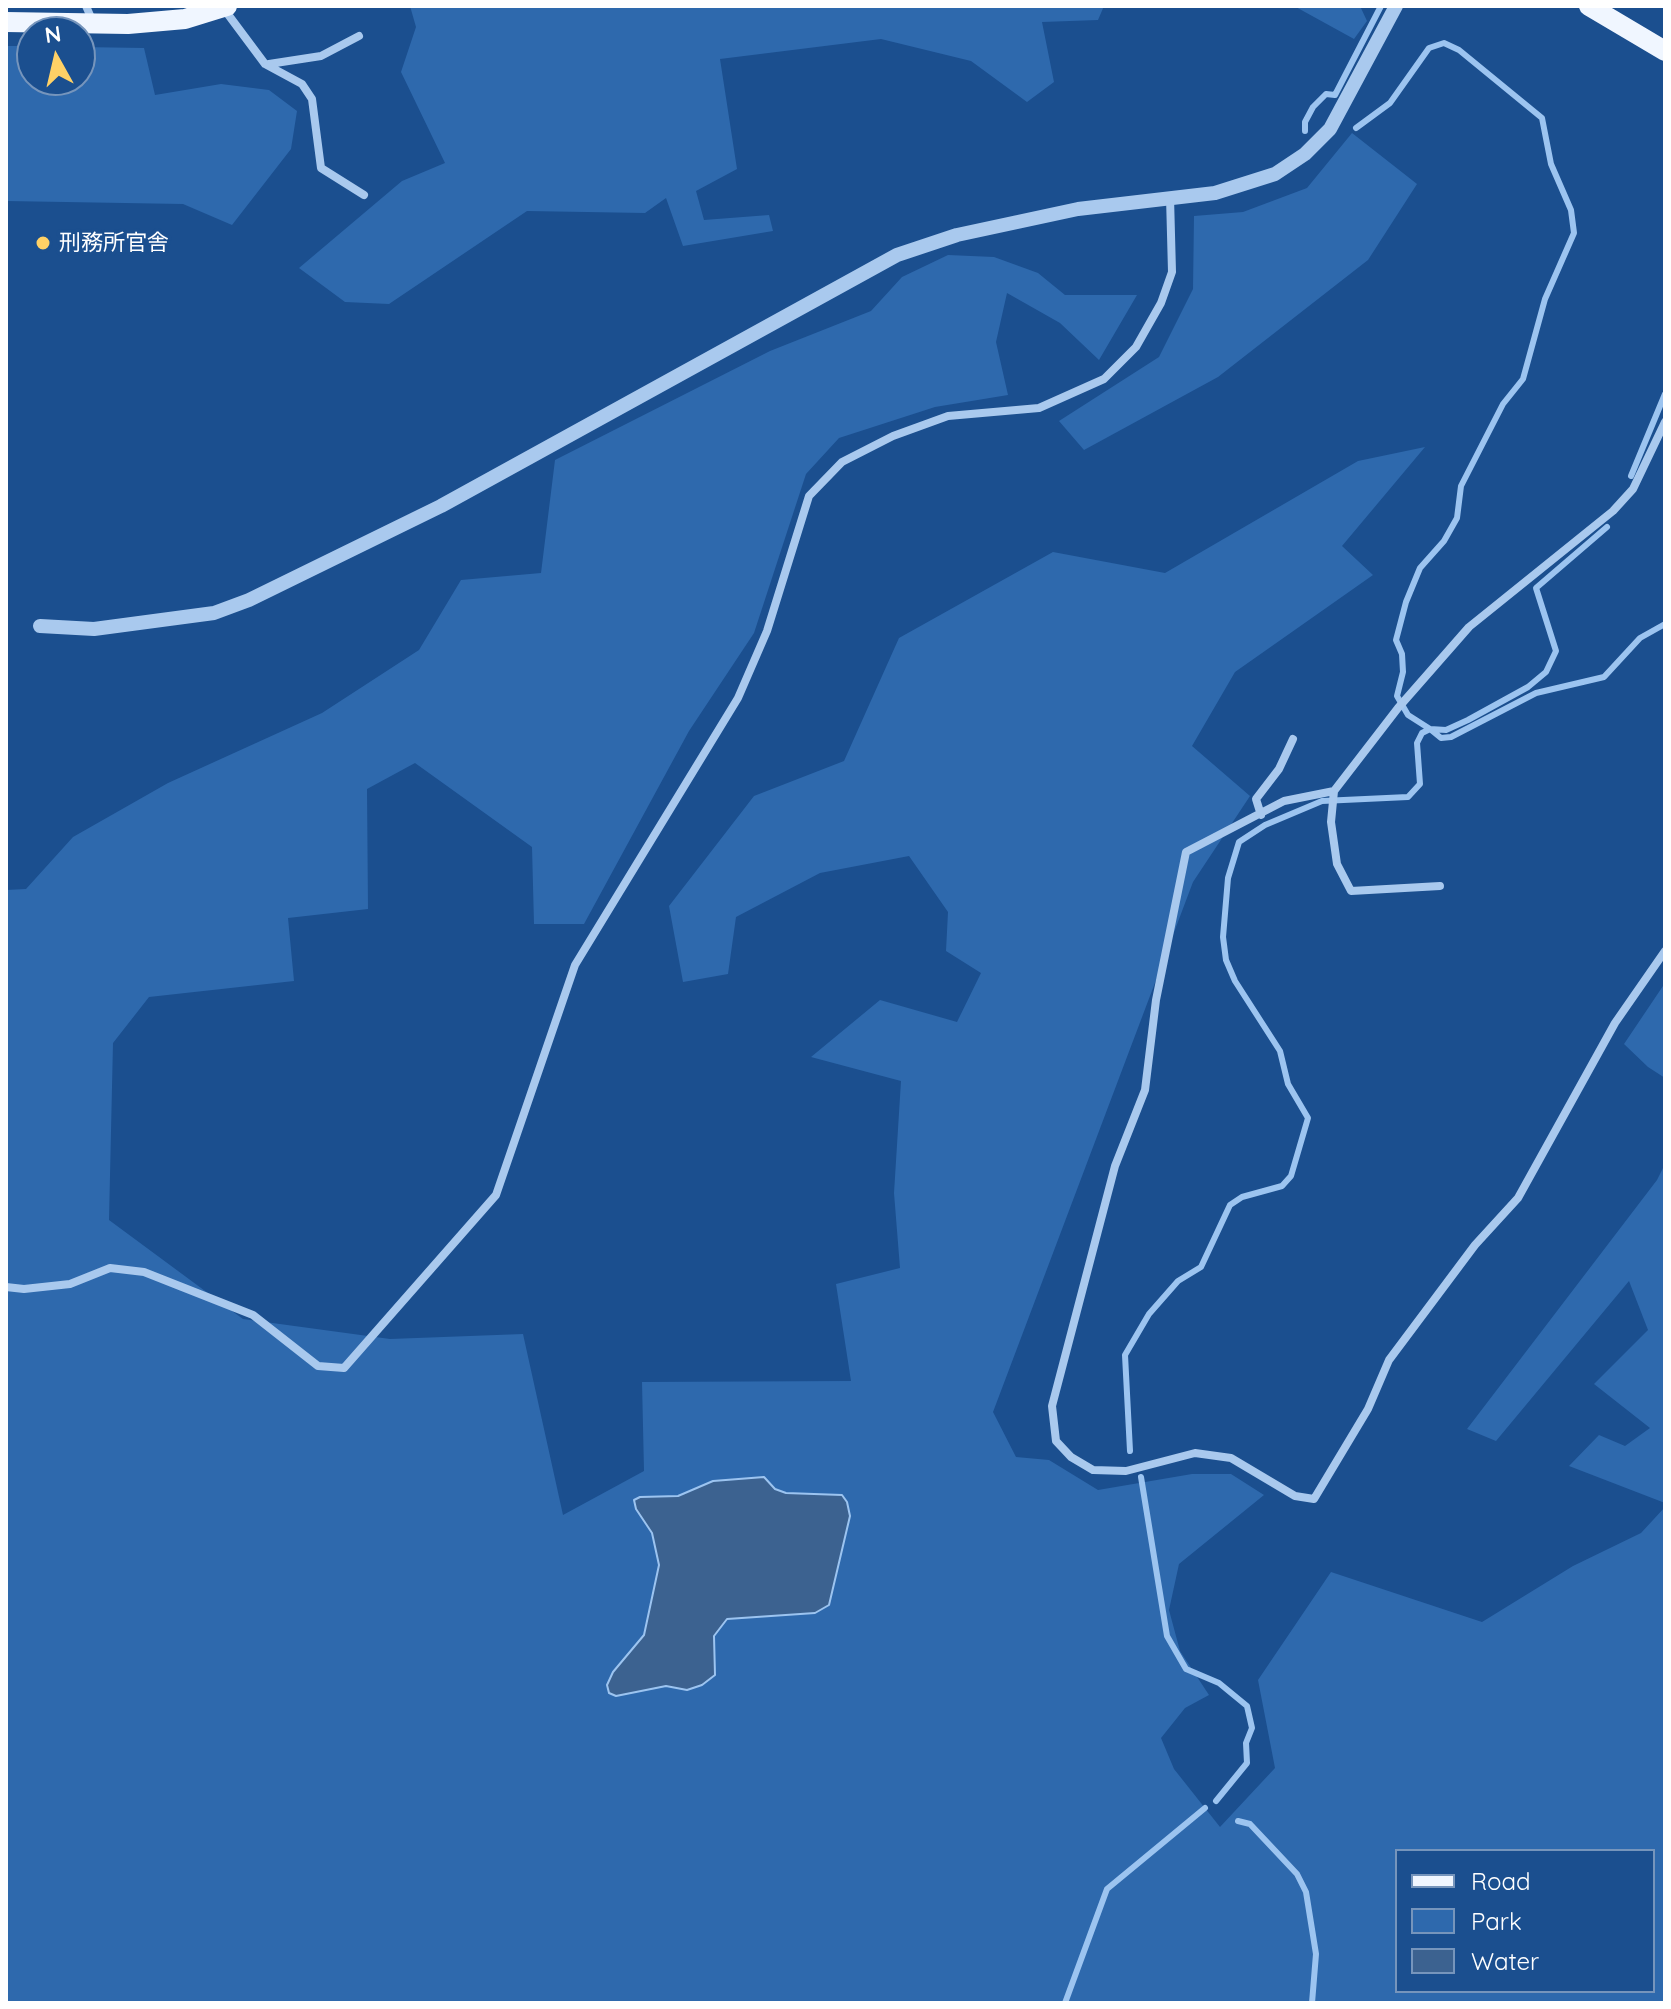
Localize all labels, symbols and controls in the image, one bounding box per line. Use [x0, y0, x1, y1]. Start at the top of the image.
north arrow [16, 16, 96, 96]
text: N [43, 19, 63, 49]
place label: 刑務所官舎 [59, 230, 169, 256]
marker: 刑務所官舎 [34, 234, 52, 252]
legend [1395, 1849, 1655, 1993]
text: Road [1471, 1866, 1531, 1896]
text: Park [1471, 1906, 1522, 1936]
text: Water [1471, 1946, 1539, 1976]

